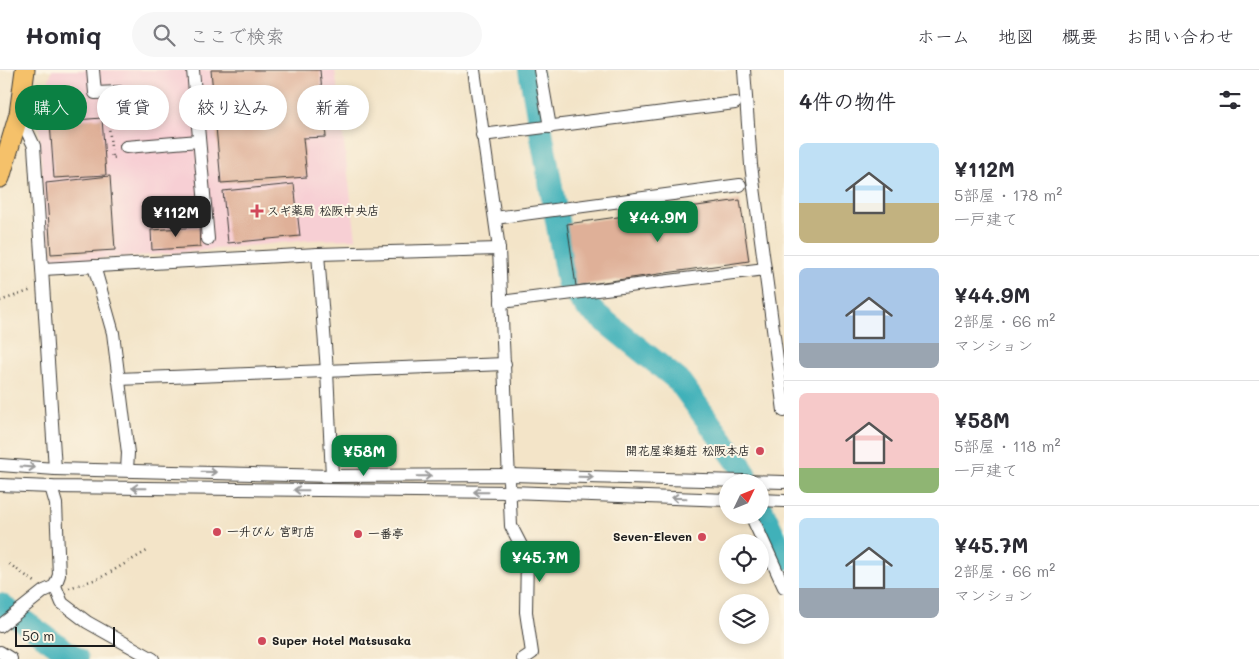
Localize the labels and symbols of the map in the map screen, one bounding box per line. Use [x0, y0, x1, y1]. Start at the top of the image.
pin: ¥112M [141, 196, 211, 238]
pin: ¥44.9M [617, 200, 699, 243]
place label: スギ薬局 松阪中央店 [267, 202, 379, 218]
marker: スギ薬局 松阪中央店 [251, 205, 263, 217]
pin: ¥58M [334, 434, 394, 477]
place label: 開花屋楽麺荘 松阪本店 [626, 442, 750, 458]
marker: 開花屋楽麺荘 松阪本店 [754, 445, 766, 457]
one-way arrow [19, 462, 35, 472]
one-way arrow [200, 467, 217, 477]
one-way arrow [416, 471, 432, 481]
one-way arrow [578, 472, 594, 481]
north arrow [719, 474, 769, 524]
one-way arrow [131, 483, 148, 493]
one-way arrow [294, 485, 310, 495]
one-way arrow [474, 487, 490, 497]
one-way arrow [671, 493, 688, 503]
place label: 一升びん 宮町店 [227, 523, 315, 539]
place label: 一番亭 [368, 525, 404, 541]
marker: 一升びん 宮町店 [211, 526, 223, 538]
marker: 一番亭 [352, 528, 364, 540]
place label: Seven-Eleven [613, 528, 692, 544]
marker: Seven-Eleven [696, 531, 708, 543]
pin: ¥45.7M [499, 540, 581, 583]
scale bar [15, 624, 115, 647]
place label: Super Hotel Matsusaka [272, 632, 411, 648]
marker: Super Hotel Matsusaka [256, 635, 268, 647]

